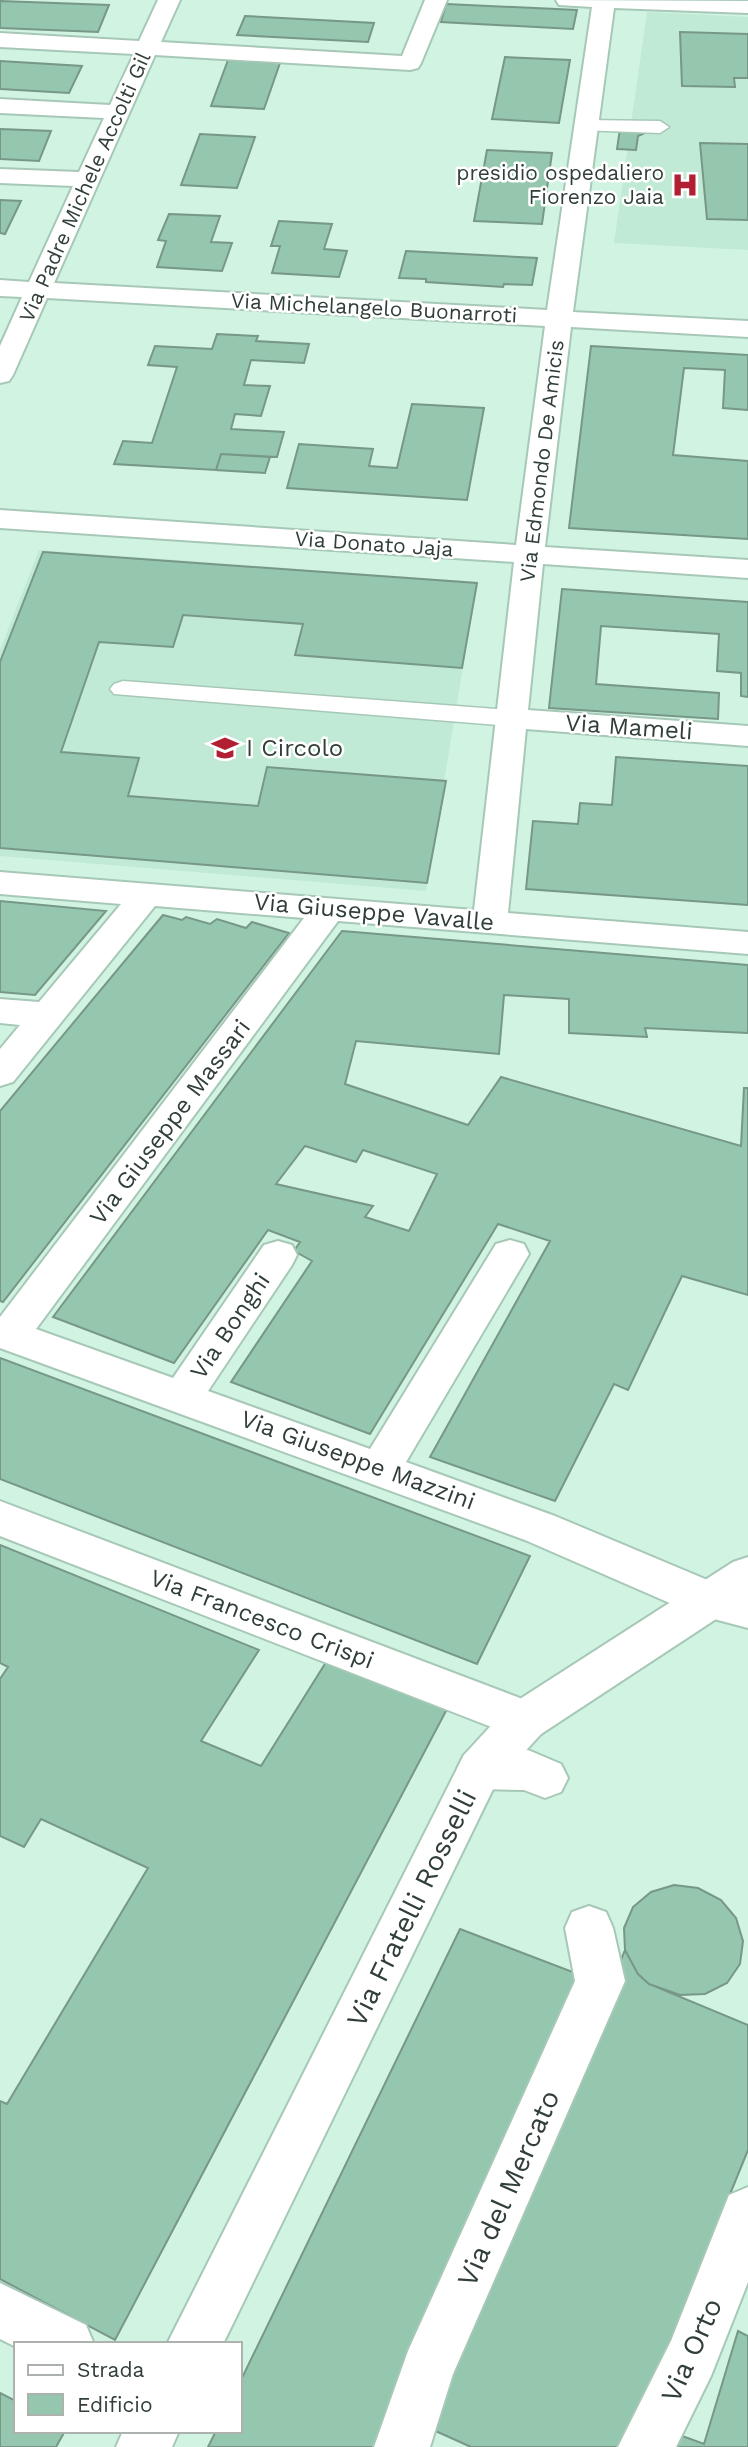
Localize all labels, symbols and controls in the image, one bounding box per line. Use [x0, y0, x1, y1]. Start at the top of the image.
street label: Via Padre Michele Accolti Gil [14, 47, 156, 326]
place label: presidio ospedaliero Fiorenzo Jaia [456, 160, 664, 209]
hospital icon: presidio ospedaliero Fiorenzo Jaia [670, 170, 700, 200]
street label: Via Michelangelo Buonarroti [230, 288, 518, 327]
street label: Via Edmondo De Amicis [514, 338, 569, 584]
street label: Via Donato Jaja [294, 525, 454, 562]
street label: Via Mameli [564, 709, 694, 745]
school or university icon: I Circolo [210, 733, 240, 763]
place label: I Circolo [246, 734, 343, 762]
street label: Via Giuseppe Vavalle [253, 888, 495, 936]
street label: Via Giuseppe Massari [84, 1014, 256, 1230]
street label: Via Bonghi [184, 1268, 276, 1384]
street label: Via Giuseppe Mazzini [237, 1405, 479, 1515]
street label: Via Francesco Crispi [146, 1563, 378, 1675]
street label: Via Fratelli Rosselli [340, 1784, 483, 2032]
street label: Via del Mercato [450, 2085, 567, 2292]
street label: Via Orto [654, 2293, 729, 2407]
legend [14, 2342, 242, 2433]
text: Strada [77, 2357, 145, 2382]
text: Edificio [77, 2392, 153, 2417]

